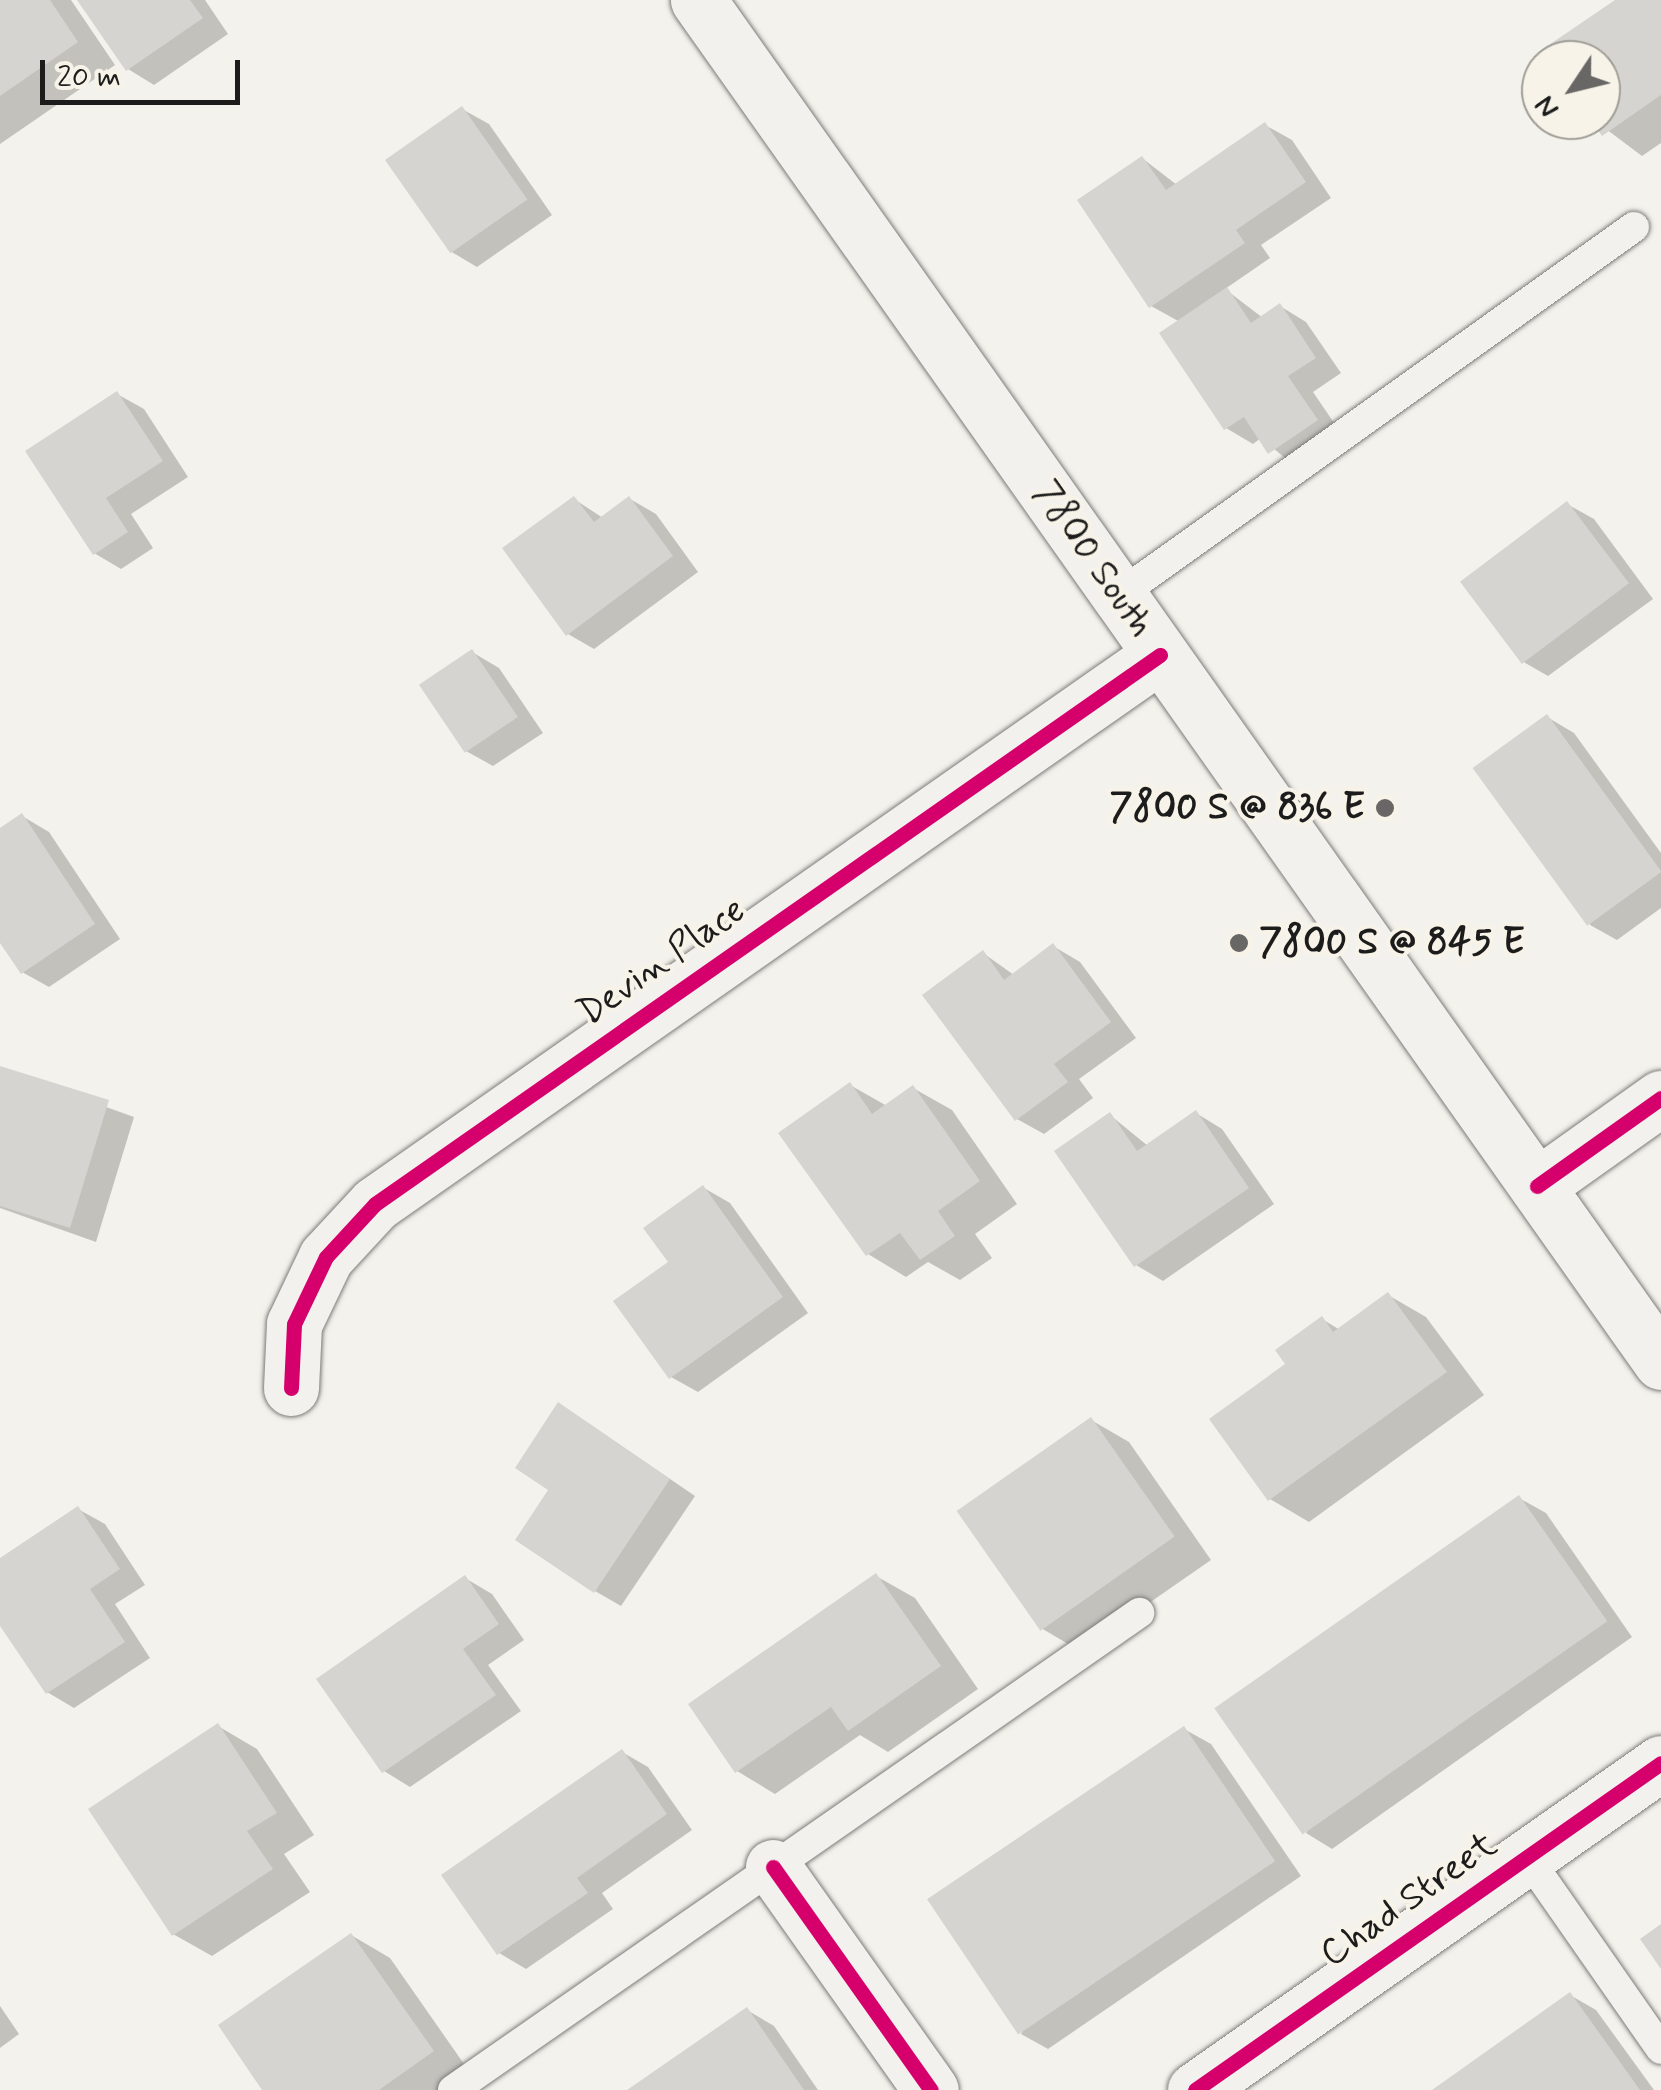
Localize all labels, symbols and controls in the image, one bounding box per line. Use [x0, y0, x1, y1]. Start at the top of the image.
scale bar [45, 40, 245, 102]
north arrow [1521, 40, 1621, 140]
text: 20 m [57, 58, 121, 97]
text: N [1527, 88, 1568, 125]
street label: 7800 South [1022, 472, 1164, 646]
place label: 7800 S @ 836 E [1110, 785, 1365, 831]
marker: 7800 S @ 836 E [1374, 797, 1396, 819]
street label: Devin Place [569, 888, 755, 1036]
place label: 7800 S @ 845 E [1259, 920, 1525, 966]
marker: 7800 S @ 845 E [1228, 932, 1250, 954]
street label: Chad Street [1312, 1822, 1506, 1978]

